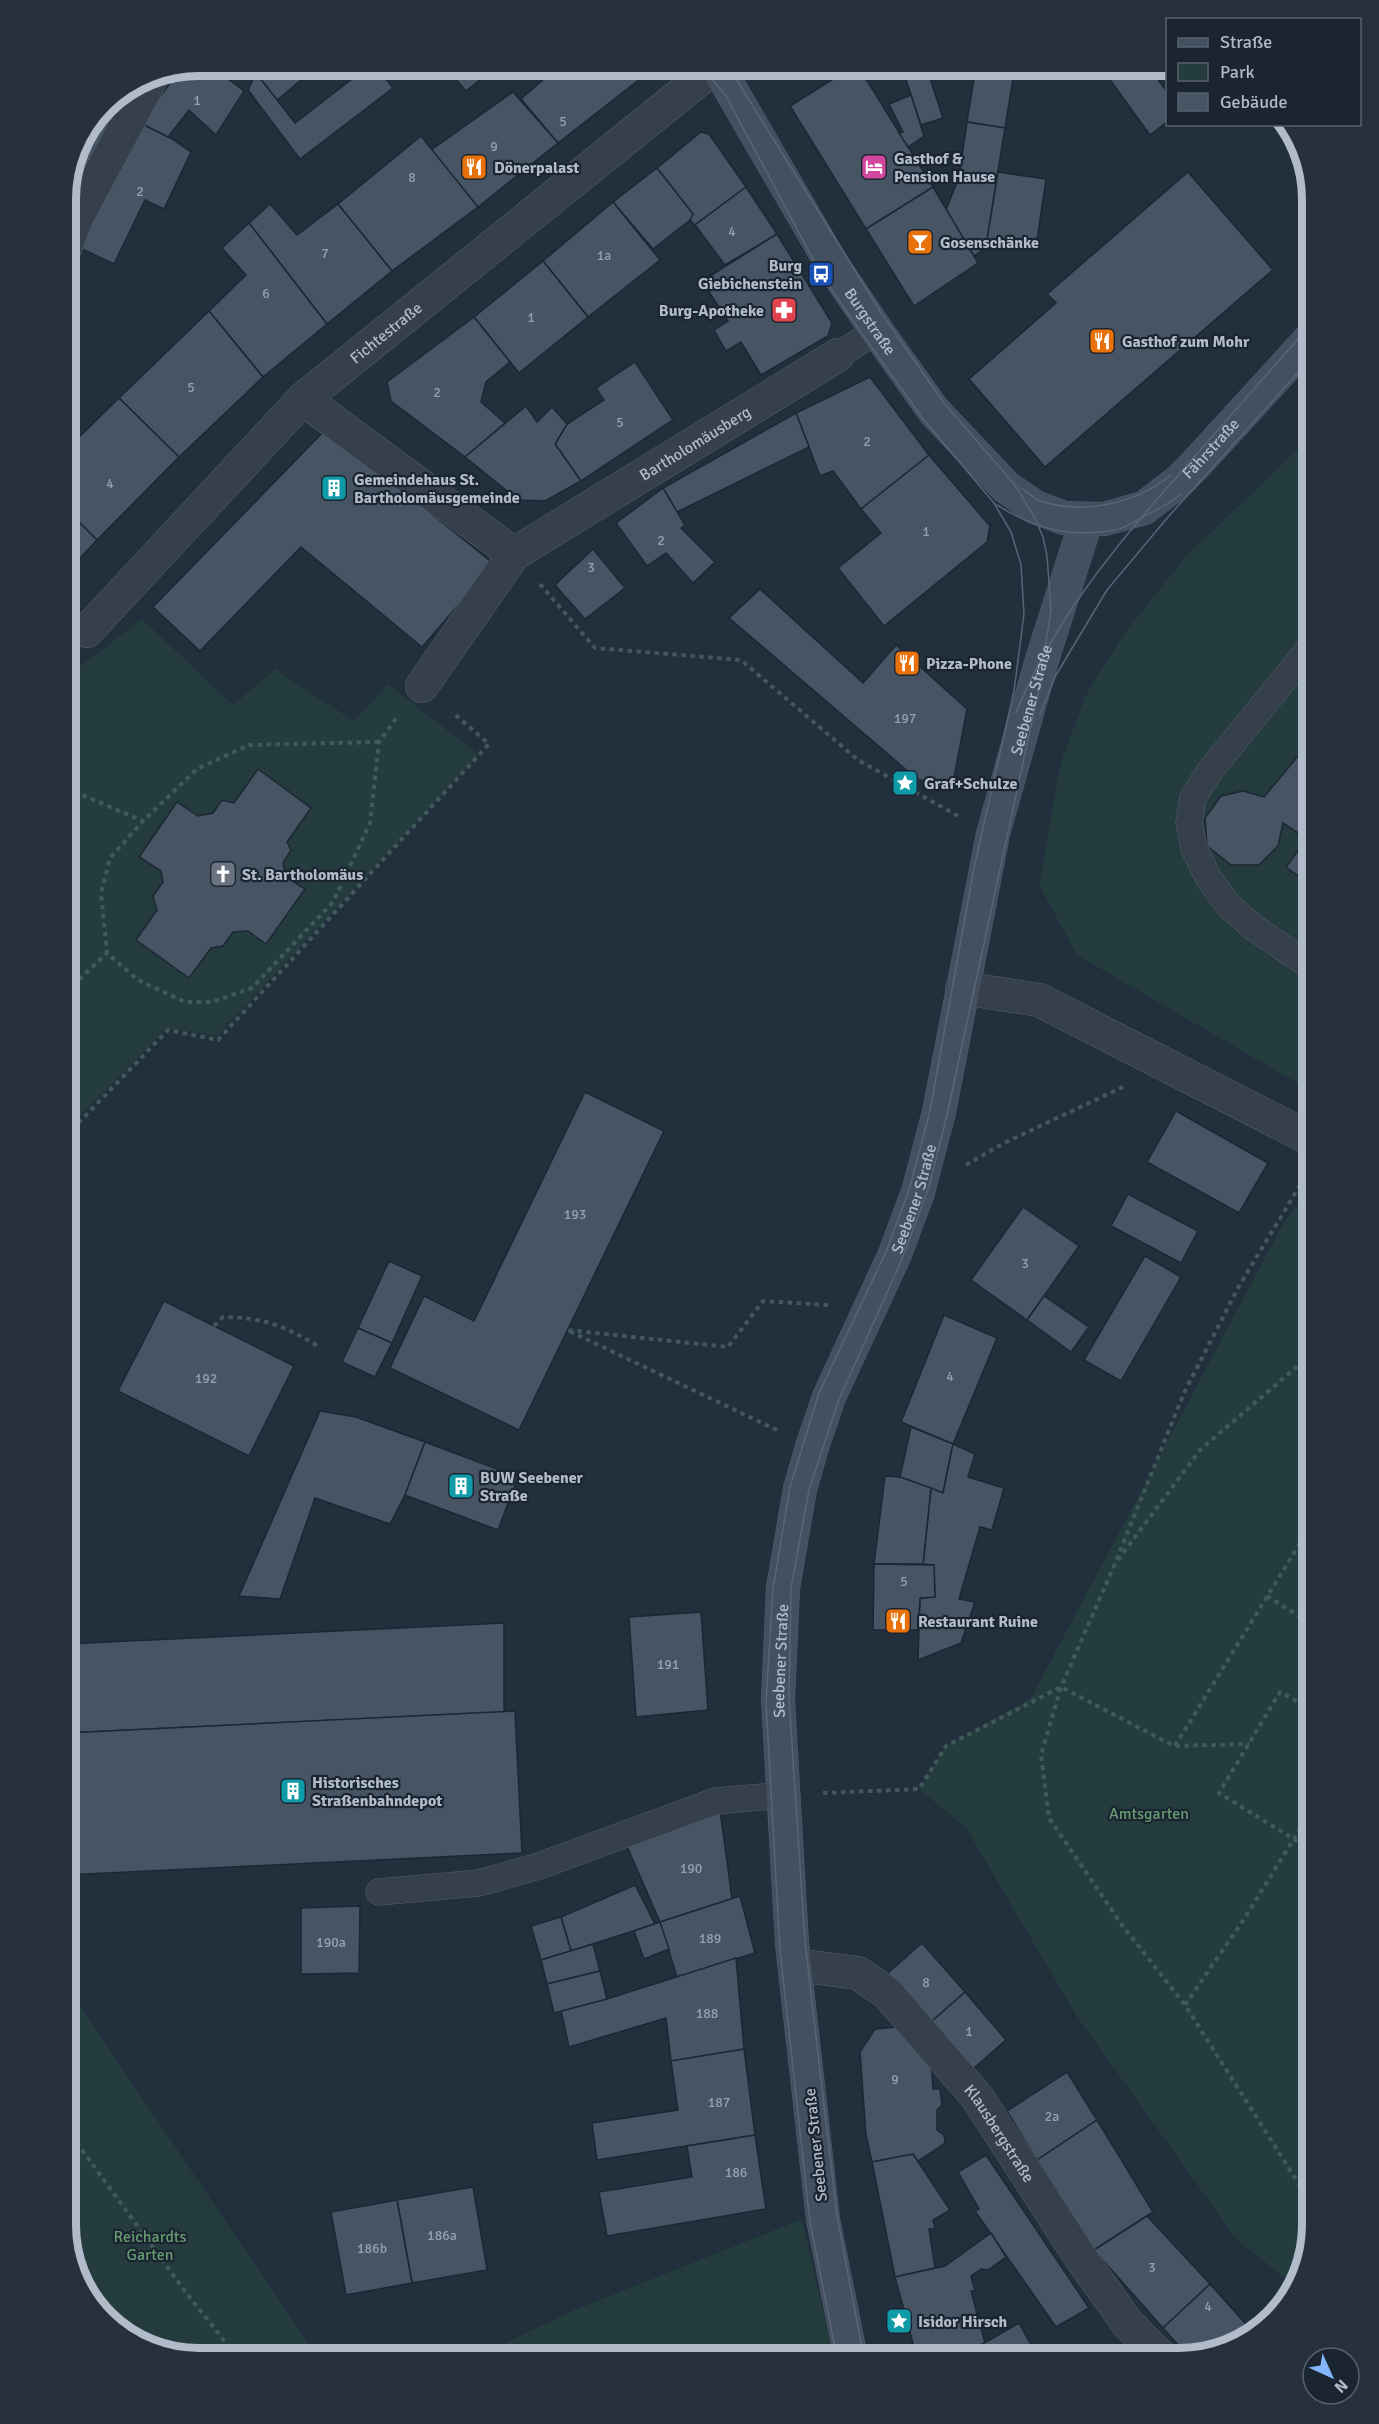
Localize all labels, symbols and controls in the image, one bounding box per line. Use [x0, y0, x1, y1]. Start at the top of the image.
legend [1166, 18, 1361, 126]
text: Straße [1220, 31, 1272, 53]
text: Park [1220, 61, 1255, 83]
text: Gebäude [1220, 91, 1288, 113]
house number: 1 [193, 92, 201, 109]
house number: 5 [559, 113, 567, 130]
house number: 9 [490, 138, 498, 155]
place label: Gasthof & Pension Hause [894, 149, 995, 187]
restaurant icon: Dönerpalast [459, 152, 489, 182]
hotel icon: Gasthof & Pension Hause [859, 152, 889, 182]
place label: Dönerpalast [494, 158, 579, 178]
house number: 8 [408, 169, 416, 186]
house number: 2 [136, 183, 144, 200]
house number: 4 [728, 223, 736, 240]
bar icon: Gosenschänke [905, 227, 935, 257]
place label: Gosenschänke [940, 233, 1039, 253]
house number: 7 [321, 245, 329, 262]
house number: 1a [597, 247, 611, 264]
place label: Burg Giebichenstein [698, 256, 802, 294]
bus stop icon: Burg Giebichenstein [806, 259, 836, 289]
street label: Burgstraße [840, 284, 900, 359]
house number: 6 [262, 285, 270, 302]
pharmacy icon: Burg-Apotheke [769, 295, 799, 325]
street label: Fichtestraße [346, 298, 426, 368]
place label: Burg-Apotheke [659, 301, 764, 321]
house number: 1 [527, 309, 535, 326]
restaurant icon: Gasthof zum Mohr [1087, 326, 1117, 356]
place label: Gasthof zum Mohr [1122, 332, 1250, 352]
house number: 5 [187, 379, 195, 396]
house number: 2 [433, 384, 441, 401]
street label: Bartholomäusberg [636, 402, 755, 486]
house number: 5 [616, 414, 624, 431]
street label: Fährstraße [1178, 414, 1244, 483]
house number: 2 [863, 433, 871, 450]
place label: Gemeindehaus St. Bartholomäusgemeinde [354, 470, 520, 508]
building icon: Gemeindehaus St. Bartholomäusgemeinde [319, 473, 349, 503]
house number: 4 [106, 475, 114, 492]
house number: 1 [922, 523, 930, 540]
house number: 2 [657, 532, 665, 549]
house number: 3 [587, 559, 595, 576]
street label: Seebener Straße [1007, 642, 1057, 758]
restaurant icon: Pizza-Phone [892, 648, 922, 678]
place label: Pizza-Phone [926, 654, 1012, 674]
house number: 197 [894, 710, 916, 727]
place icon: Graf+Schulze [890, 768, 920, 798]
place label: Graf+Schulze [924, 774, 1018, 794]
church icon: St. Bartholomäus [208, 859, 238, 889]
place label: St. Bartholomäus [242, 865, 363, 885]
street label: Seebener Straße [887, 1142, 941, 1256]
house number: 193 [564, 1206, 586, 1223]
house number: 3 [1021, 1255, 1029, 1272]
house number: 4 [946, 1368, 954, 1385]
house number: 192 [195, 1370, 217, 1387]
place label: BUW Seebener Straße [480, 1468, 584, 1506]
building icon: BUW Seebener Straße [446, 1471, 476, 1501]
house number: 5 [900, 1573, 908, 1590]
street label: Seebener Straße [769, 1604, 793, 1718]
restaurant icon: Restaurant Ruine [883, 1606, 913, 1636]
place label: Restaurant Ruine [918, 1612, 1038, 1632]
house number: 191 [657, 1656, 679, 1673]
place label: Historisches Straßenbahndepot [312, 1773, 442, 1811]
building icon: Historisches Straßenbahndepot [278, 1776, 308, 1806]
park label: Amtsgarten [1109, 1804, 1189, 1824]
house number: 190 [680, 1860, 702, 1877]
house number: 189 [699, 1930, 721, 1947]
house number: 190a [316, 1934, 346, 1951]
house number: 8 [922, 1974, 930, 1991]
house number: 188 [696, 2005, 718, 2022]
house number: 1 [965, 2023, 973, 2040]
house number: 9 [891, 2071, 899, 2088]
street label: Klausbergstraße [960, 2081, 1038, 2187]
street label: Seebener Straße [800, 2087, 832, 2203]
house number: 187 [708, 2094, 730, 2111]
house number: 2a [1045, 2108, 1059, 2125]
house number: 186 [725, 2164, 747, 2181]
park label: Reichardts Garten [114, 2227, 186, 2265]
house number: 186a [427, 2227, 457, 2244]
house number: 186b [357, 2240, 387, 2257]
house number: 3 [1148, 2259, 1156, 2276]
house number: 4 [1204, 2298, 1212, 2315]
place icon: Isidor Hirsch [884, 2306, 914, 2336]
place label: Isidor Hirsch [918, 2312, 1008, 2332]
north arrow [1301, 2346, 1361, 2406]
text: N [1330, 2375, 1352, 2397]

